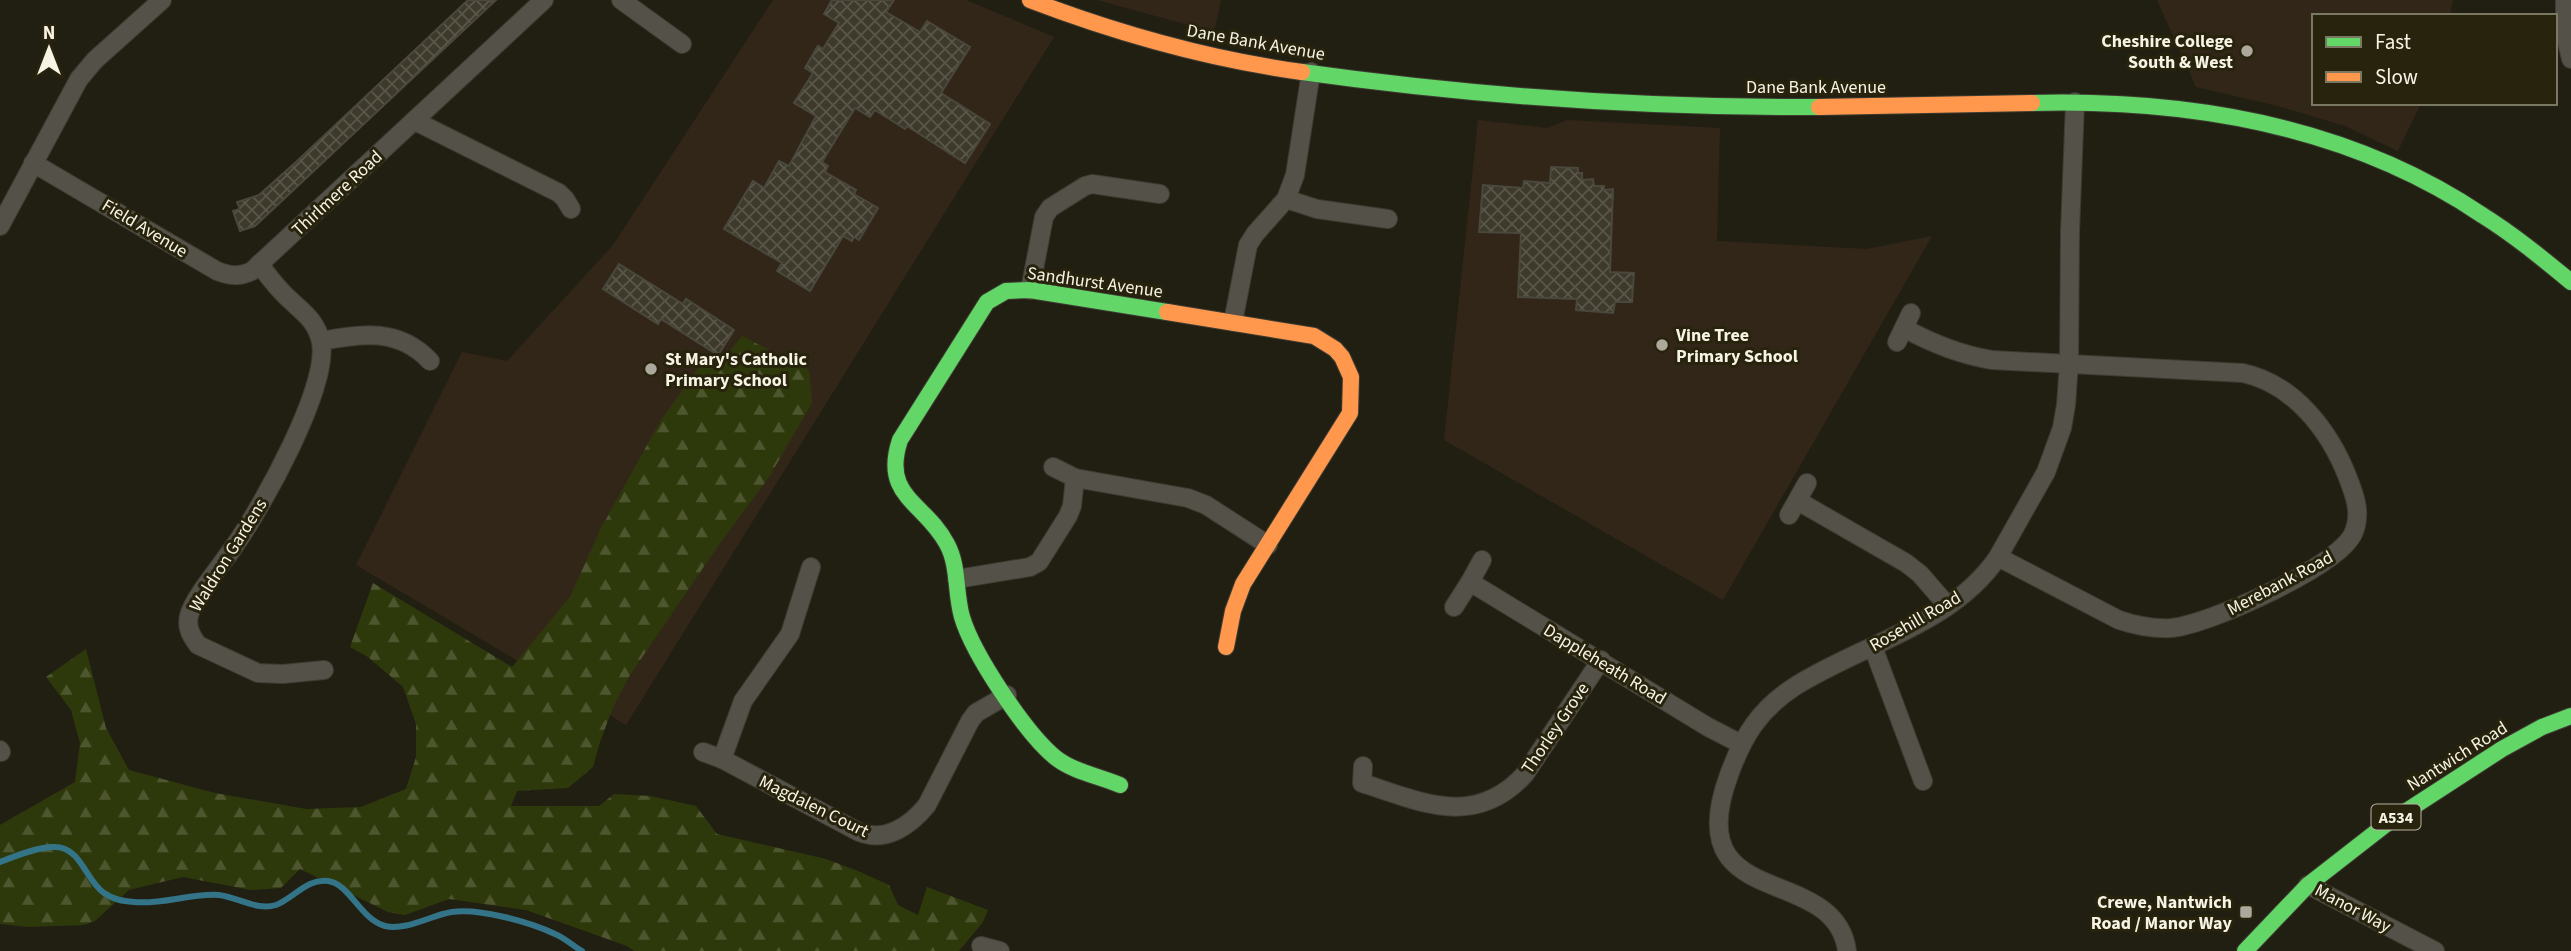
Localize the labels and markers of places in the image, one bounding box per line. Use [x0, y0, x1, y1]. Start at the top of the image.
place label: Cheshire College South & West [2101, 29, 2233, 75]
marker: Cheshire College South & West [2239, 43, 2255, 59]
place label: Vine Tree Primary School [1675, 323, 1798, 369]
marker: Vine Tree Primary School [1654, 337, 1670, 353]
place label: St Mary's Catholic Primary School [665, 347, 807, 393]
marker: St Mary's Catholic Primary School [643, 361, 659, 377]
place label: Crewe, Nantwich Road / Manor Way [2091, 890, 2233, 936]
marker: Crewe, Nantwich Road / Manor Way [2238, 904, 2254, 920]

